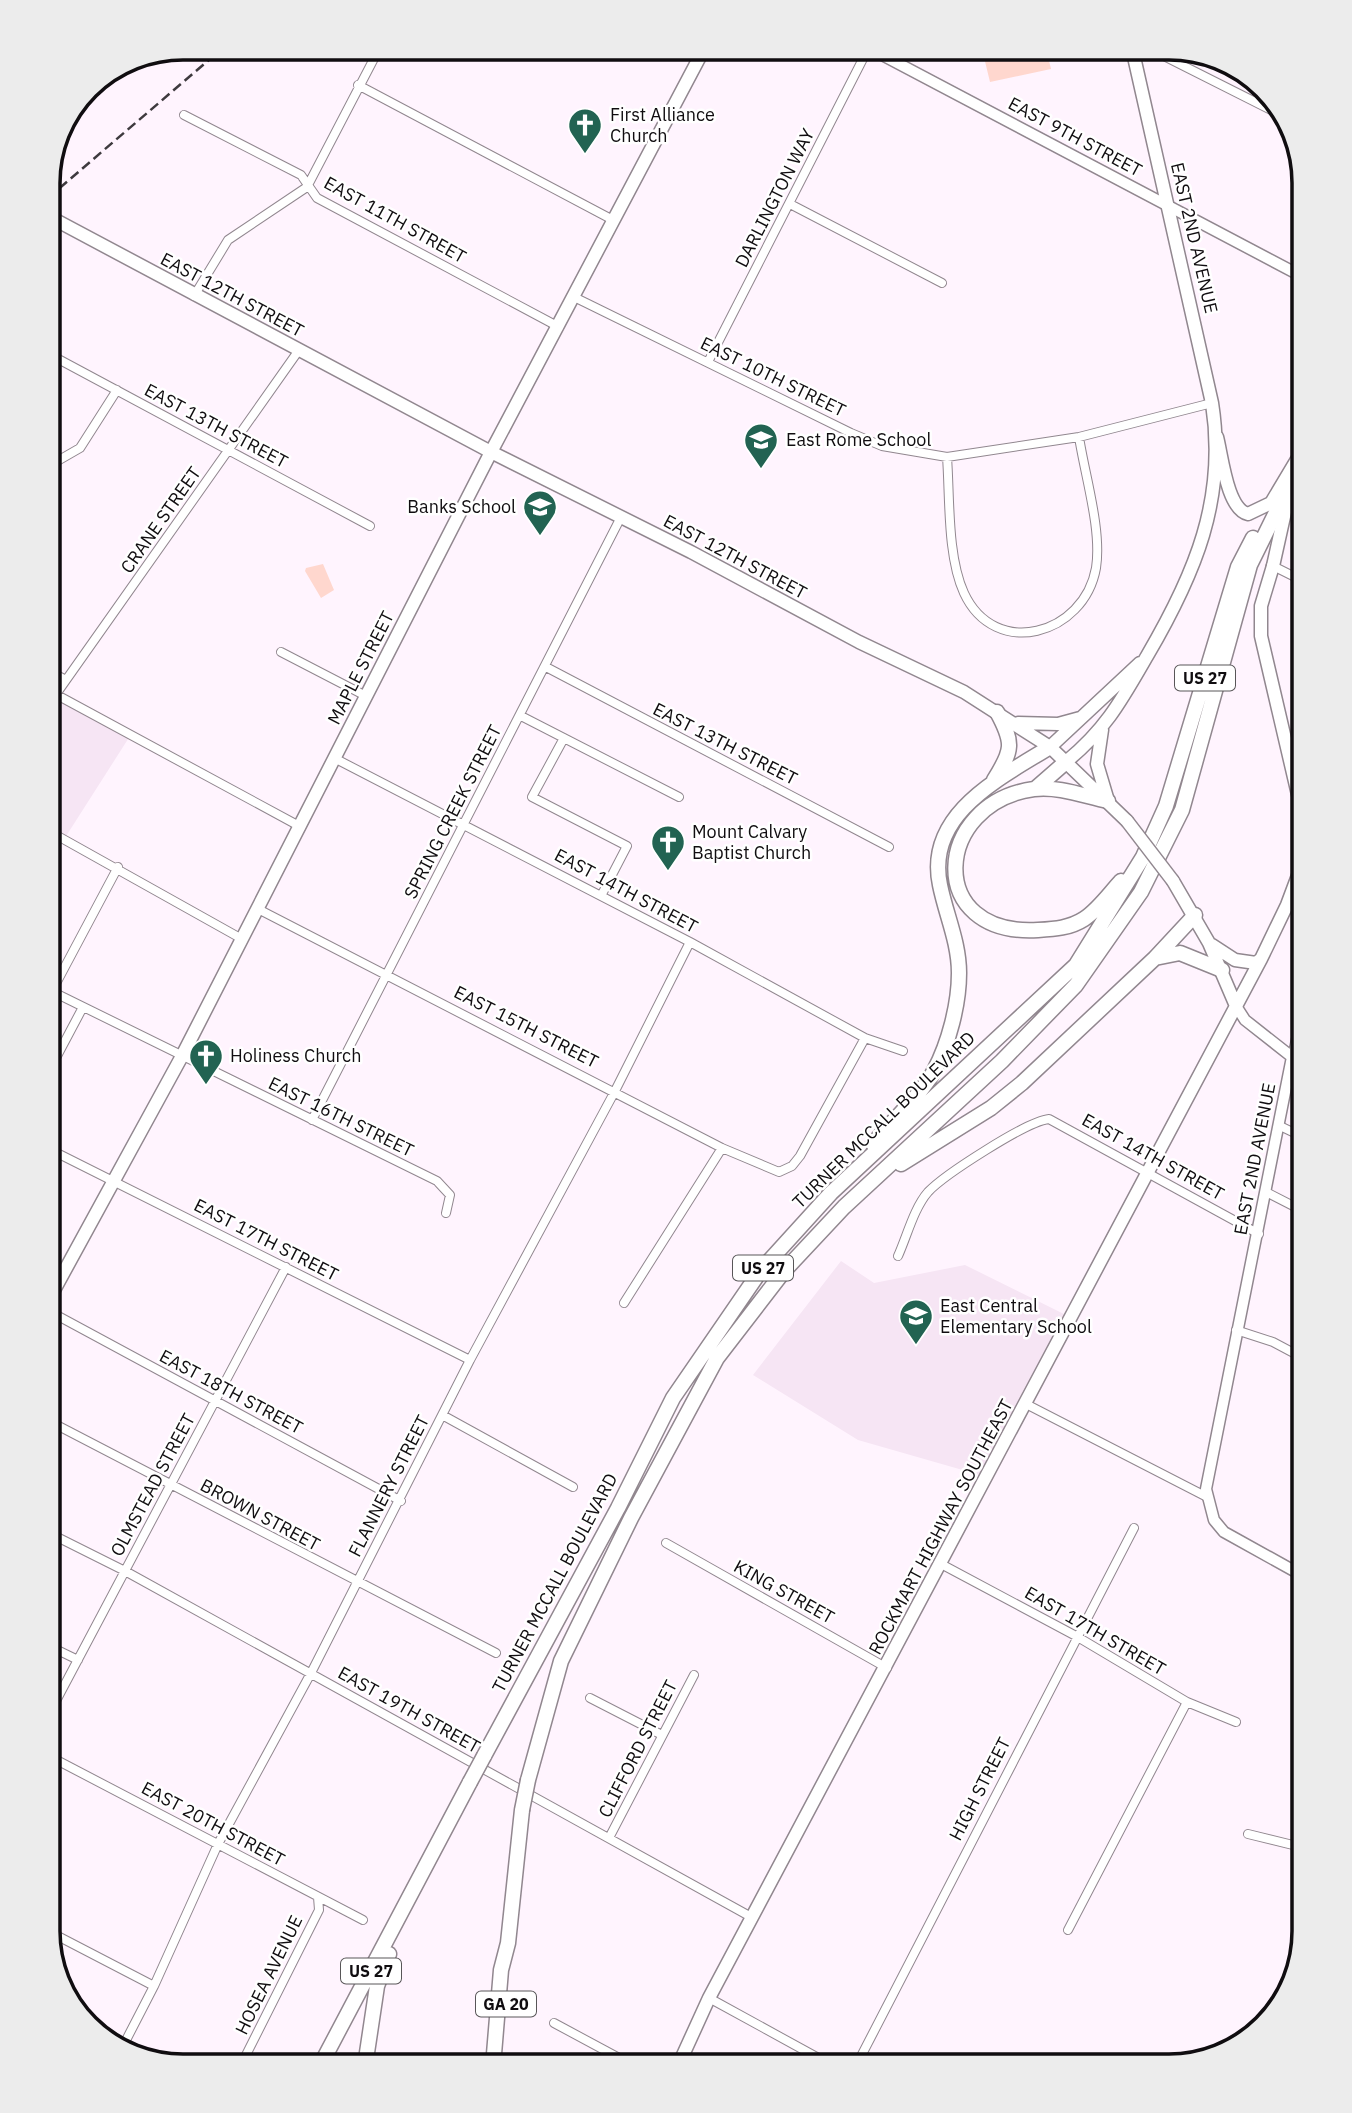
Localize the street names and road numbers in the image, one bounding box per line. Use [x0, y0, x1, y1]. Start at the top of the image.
street label: EAST 9TH STREET [1004, 92, 1146, 182]
street label: DARLINGTON WAY [730, 124, 820, 271]
street label: EAST 2ND AVENUE [1166, 160, 1223, 316]
street label: EAST 11TH STREET [320, 171, 470, 268]
street label: EAST 12TH STREET [157, 247, 308, 342]
street label: EAST 10TH STREET [697, 331, 850, 422]
street label: EAST 13TH STREET [141, 378, 292, 473]
street label: CRANE STREET [115, 462, 206, 578]
street label: EAST 12TH STREET [660, 509, 811, 604]
street label: MAPLE STREET [322, 607, 399, 728]
road number: US 27 [1175, 666, 1235, 691]
street label: EAST 13TH STREET [649, 697, 801, 790]
street label: SPRING CREEK STREET [399, 721, 506, 903]
street label: EAST 14TH STREET [551, 843, 702, 938]
street label: EAST 15TH STREET [450, 980, 602, 1073]
street label: TURNER MCCALL BOULEVARD [788, 1026, 980, 1213]
street label: EAST 16TH STREET [265, 1071, 418, 1162]
street label: EAST 2ND AVENUE [1228, 1081, 1281, 1237]
street label: EAST 14TH STREET [1078, 1108, 1228, 1205]
street label: EAST 17TH STREET [190, 1193, 342, 1286]
road number: US 27 [733, 1256, 793, 1280]
street label: EAST 18TH STREET [156, 1344, 307, 1439]
street label: ROCKMART HIGHWAY SOUTHEAST [863, 1395, 1018, 1658]
street label: OLMSTEAD STREET [105, 1409, 200, 1560]
street label: FLANNERY STREET [343, 1411, 434, 1561]
street label: TURNER MCCALL BOULEVARD [487, 1469, 622, 1696]
street label: BROWN STREET [196, 1473, 324, 1556]
street label: KING STREET [730, 1554, 839, 1629]
street label: EAST 17TH STREET [1021, 1581, 1170, 1680]
street label: EAST 19TH STREET [334, 1661, 484, 1758]
street label: CLIFFORD STREET [593, 1676, 682, 1821]
street label: HIGH STREET [944, 1733, 1015, 1844]
street label: EAST 20TH STREET [138, 1776, 289, 1871]
street label: HOSEA AVENUE [230, 1911, 307, 2038]
road number: US 27 [341, 1958, 401, 1983]
road number: GA 20 [476, 1992, 536, 2016]

